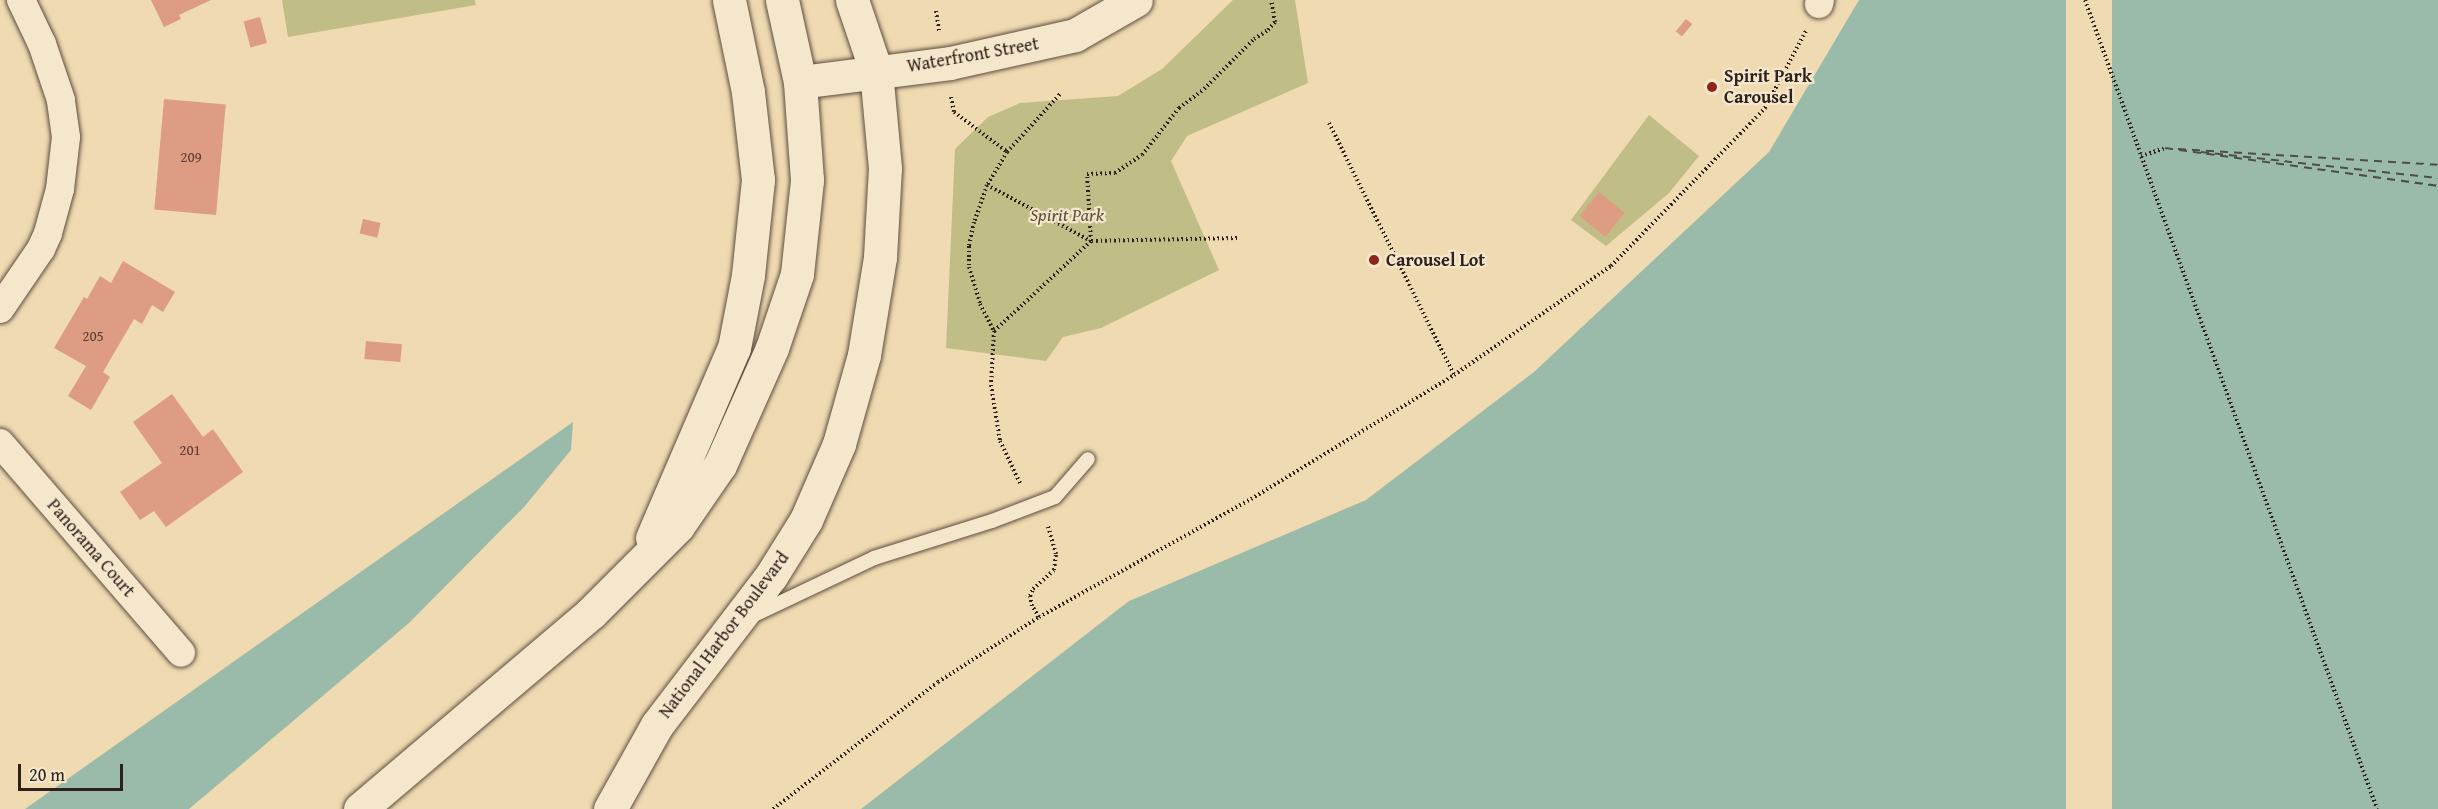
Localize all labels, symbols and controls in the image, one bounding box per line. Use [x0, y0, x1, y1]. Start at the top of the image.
street label: Waterfront Street [905, 33, 1041, 77]
place label: Spirit Park Carousel [1724, 66, 1812, 109]
marker: Spirit Park Carousel [1705, 80, 1719, 94]
house number: 209 [180, 148, 202, 166]
park label: Spirit Park [1030, 204, 1104, 226]
place label: Carousel Lot [1386, 249, 1485, 271]
marker: Carousel Lot [1367, 253, 1381, 267]
house number: 205 [82, 327, 104, 345]
house number: 201 [179, 441, 201, 459]
street label: Panorama Court [43, 495, 139, 601]
street label: National Harbor Boulevard [654, 548, 794, 722]
scale bar [21, 752, 126, 790]
text: 20 m [29, 761, 65, 788]

